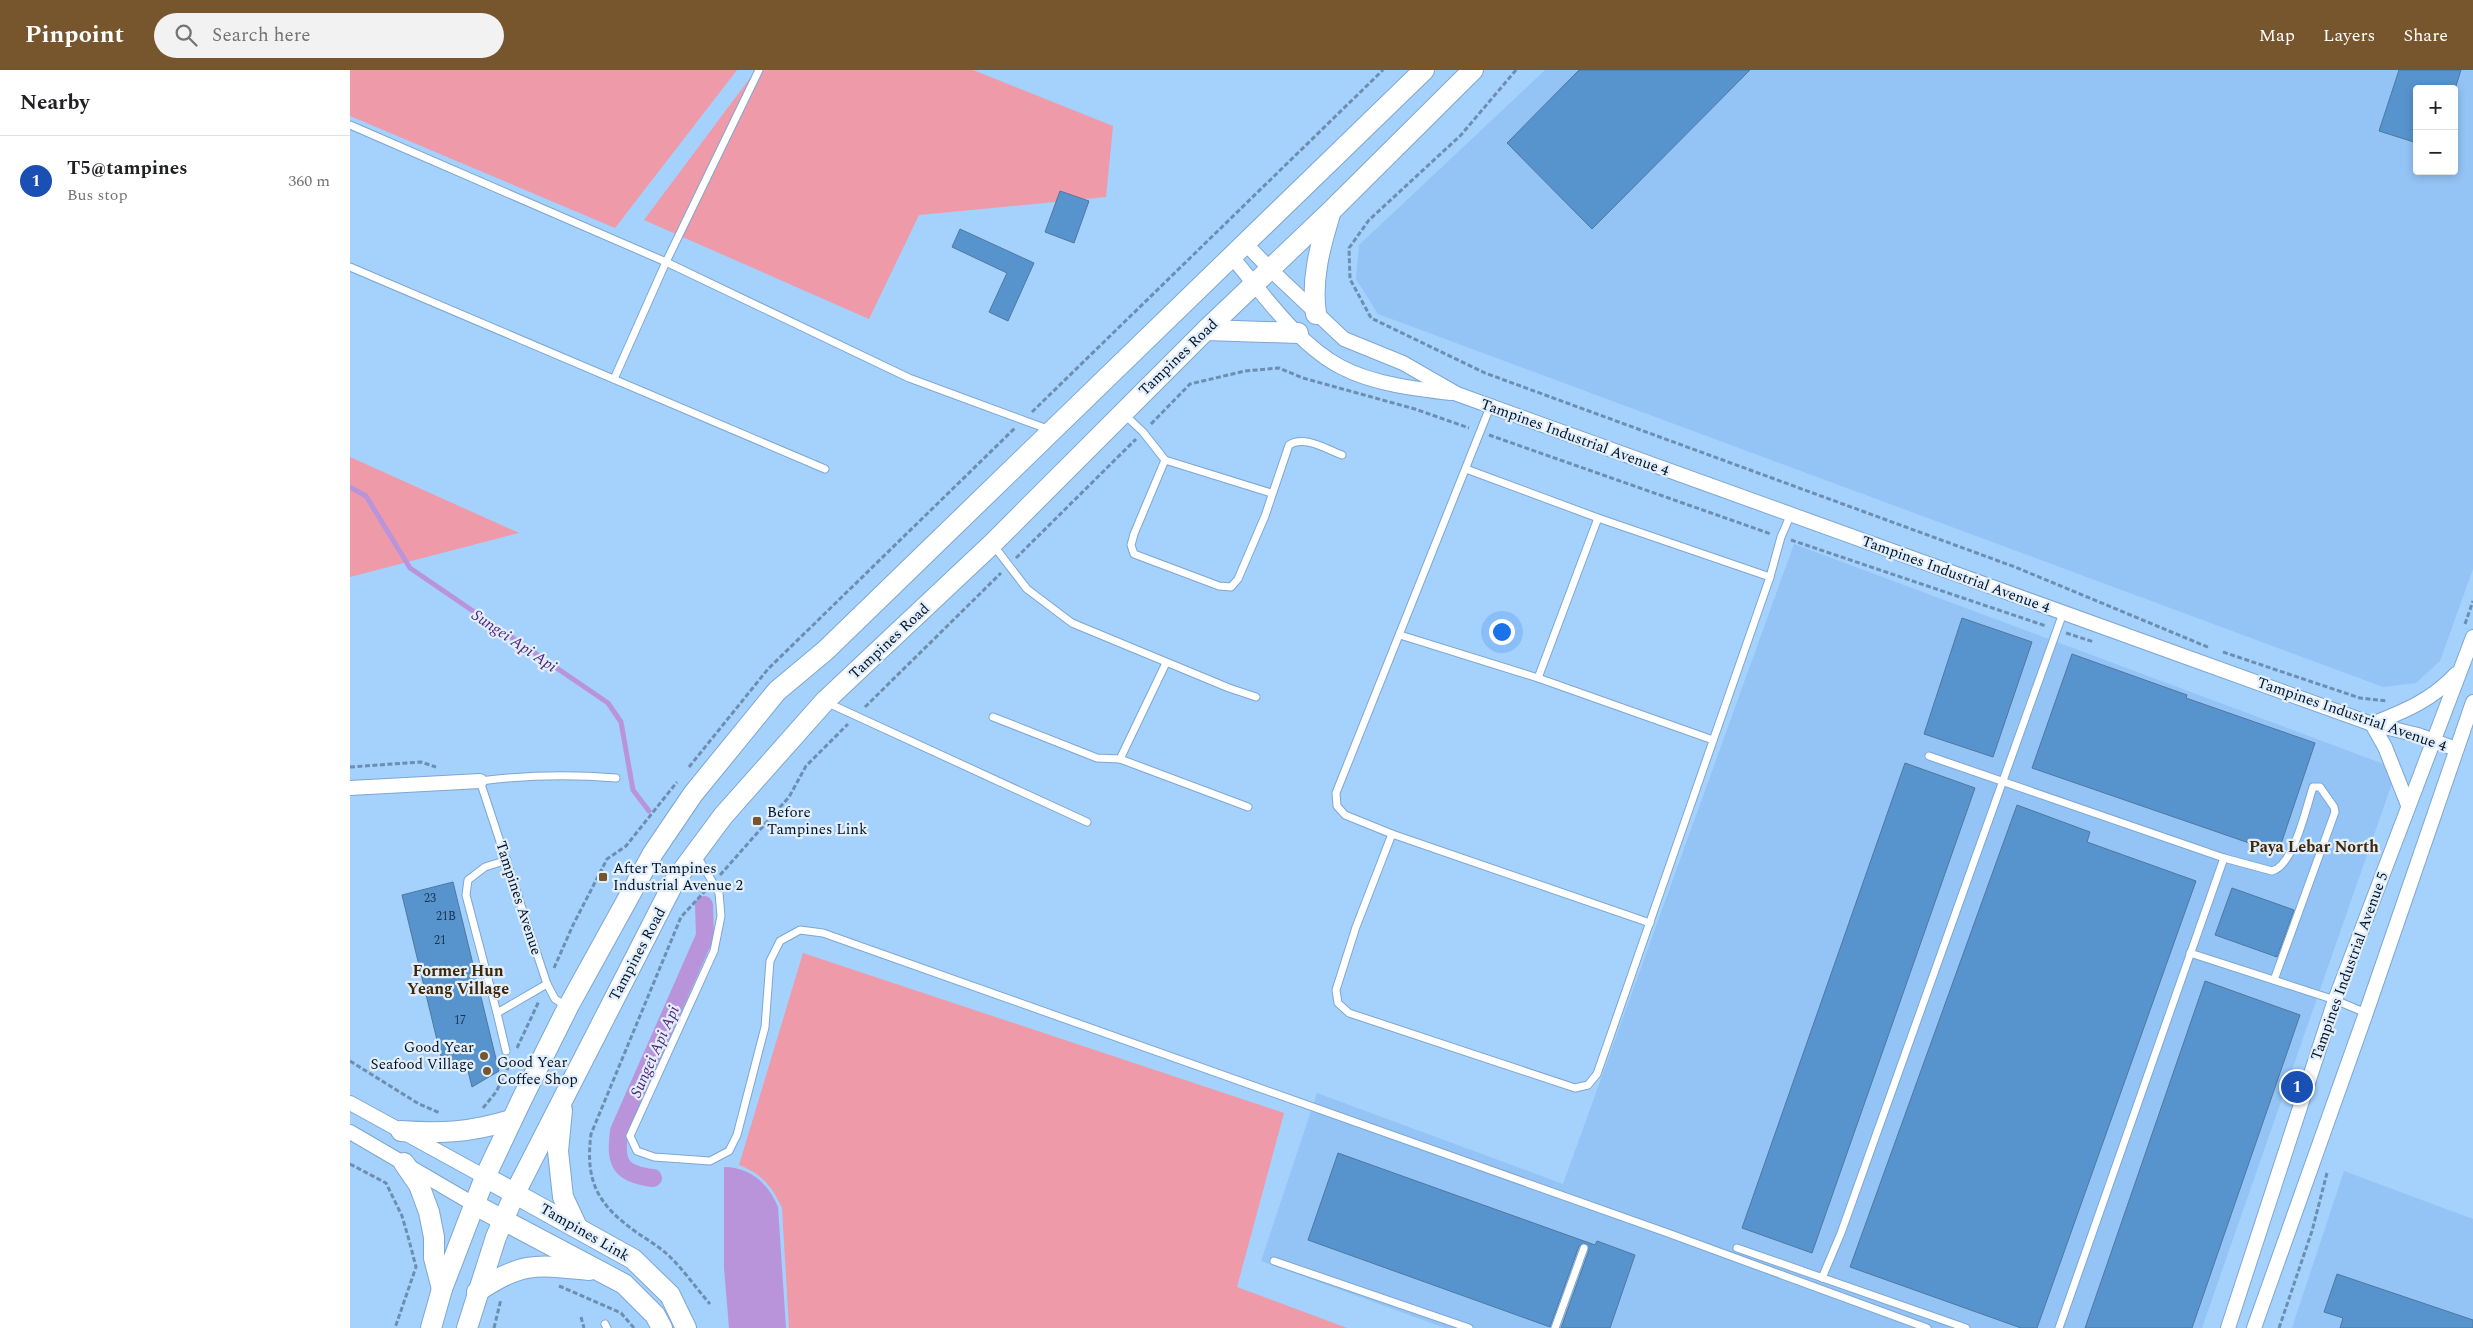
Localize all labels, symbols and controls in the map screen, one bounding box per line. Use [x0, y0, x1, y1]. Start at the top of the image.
search box [154, 13, 504, 58]
text: Pinpoint [25, 17, 124, 53]
icon: search [172, 21, 200, 49]
text: Search here [212, 21, 310, 50]
text: Map [2259, 22, 2295, 49]
text: Layers [2323, 22, 2375, 49]
text: Share [2403, 22, 2448, 49]
map controls [2413, 85, 2458, 175]
button: + [2413, 85, 2458, 130]
text: Nearby [20, 87, 90, 119]
button: − [2413, 130, 2458, 175]
text: T5@tampines [67, 154, 188, 183]
text: 1 [32, 169, 40, 193]
text: 360 m [288, 169, 330, 193]
text: Bus stop [67, 183, 128, 207]
street label: Tampines Road [1133, 313, 1223, 401]
street label: Tampines Industrial Avenue 4 [1477, 393, 1673, 483]
street label: Tampines Industrial Avenue 4 [1858, 530, 2054, 620]
street label: Tampines Road [844, 598, 935, 685]
water label: Sungei Api Api [467, 603, 562, 679]
your location [1489, 619, 1515, 645]
street label: Tampines Industrial Avenue 4 [2254, 671, 2450, 758]
place label: Before Tampines Link [767, 801, 867, 841]
marker: Before Tampines Link [751, 815, 763, 827]
district label: Paya Lebar North [2249, 835, 2379, 859]
street label: Tampines Avenue [489, 838, 548, 958]
place label: After Tampines Industrial Avenue 2 [613, 857, 743, 897]
street label: Tampines Industrial Avenue 5 [2305, 869, 2394, 1064]
marker: After Tampines Industrial Avenue 2 [597, 871, 609, 883]
house number: 23 [424, 889, 436, 908]
street label: Tampines Road [603, 903, 672, 1005]
house number: 21B [436, 907, 456, 926]
house number: 21 [434, 931, 446, 950]
district label: Former Hun Yeang Village [407, 959, 509, 1001]
water label: Sungei Api Api [624, 1001, 686, 1101]
house number: 17 [454, 1011, 466, 1030]
place label: Good Year Seafood Village [370, 1036, 474, 1076]
marker: Good Year Seafood Village [478, 1050, 490, 1062]
place label: Good Year Coffee Shop [497, 1051, 578, 1091]
marker: Good Year Coffee Shop [481, 1065, 493, 1077]
pin: 1 [2281, 1068, 2313, 1106]
street label: Tampines Link [536, 1197, 634, 1268]

